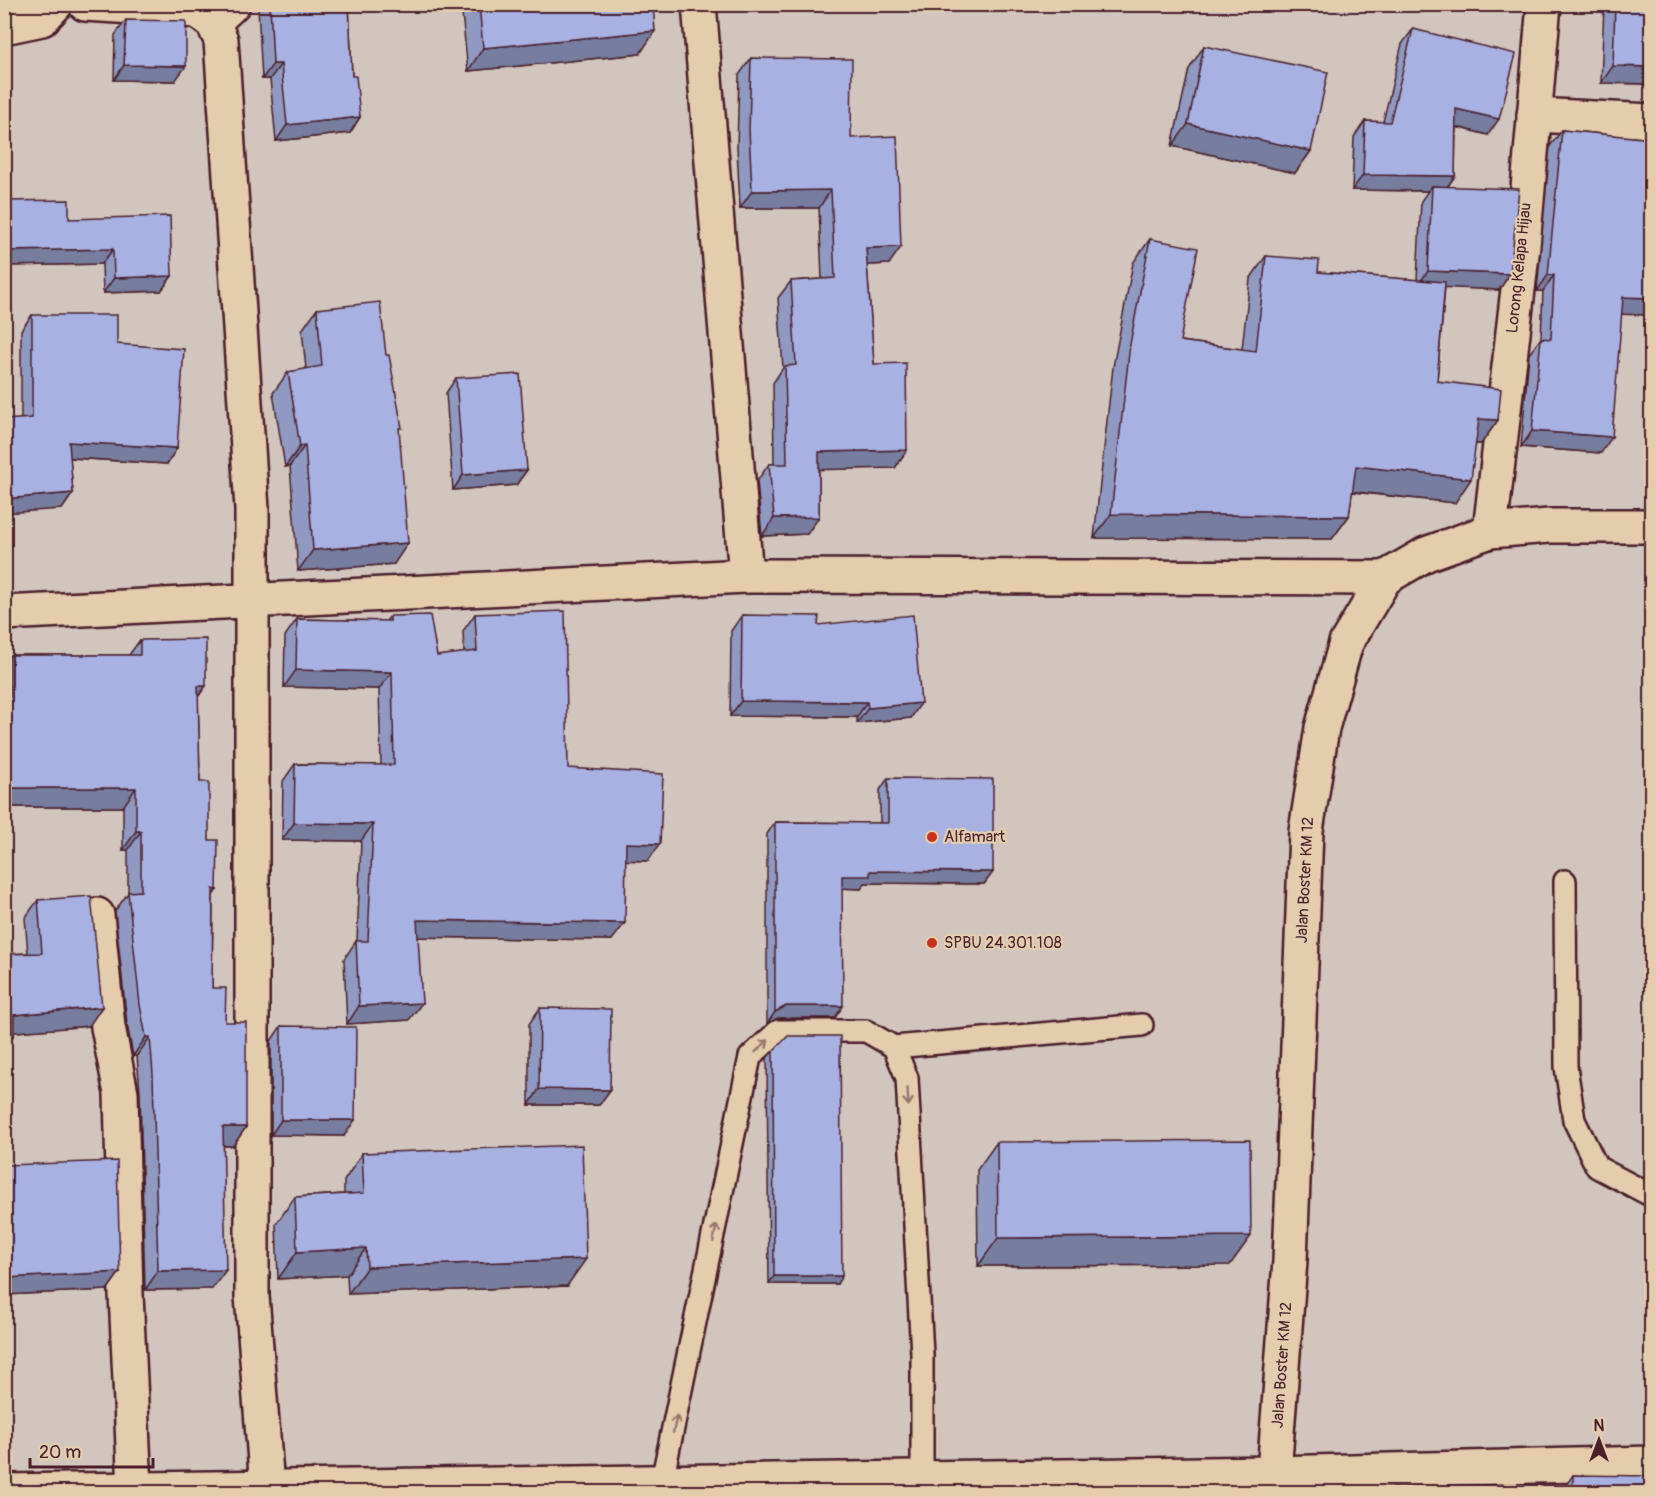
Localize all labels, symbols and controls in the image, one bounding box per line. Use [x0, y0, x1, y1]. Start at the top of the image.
street label: Lorong Kelapa Hijau [1502, 202, 1536, 334]
street label: Jalan Boster KM 12 [1292, 816, 1318, 944]
place label: Alfamart [944, 827, 1006, 847]
marker: Alfamart [925, 830, 939, 844]
place label: SPBU 24.301.108 [944, 933, 1062, 953]
marker: SPBU 24.301.108 [925, 936, 939, 950]
one-way arrow [754, 1039, 769, 1053]
one-way arrow [903, 1087, 914, 1107]
one-way arrow [709, 1223, 721, 1242]
street label: Jalan Boster KM 12 [1268, 1301, 1296, 1429]
north arrow [1569, 1410, 1629, 1470]
one-way arrow [670, 1414, 681, 1434]
text: N [1594, 1416, 1605, 1436]
scale bar [30, 1431, 153, 1469]
text: 20 m [39, 1441, 81, 1464]

